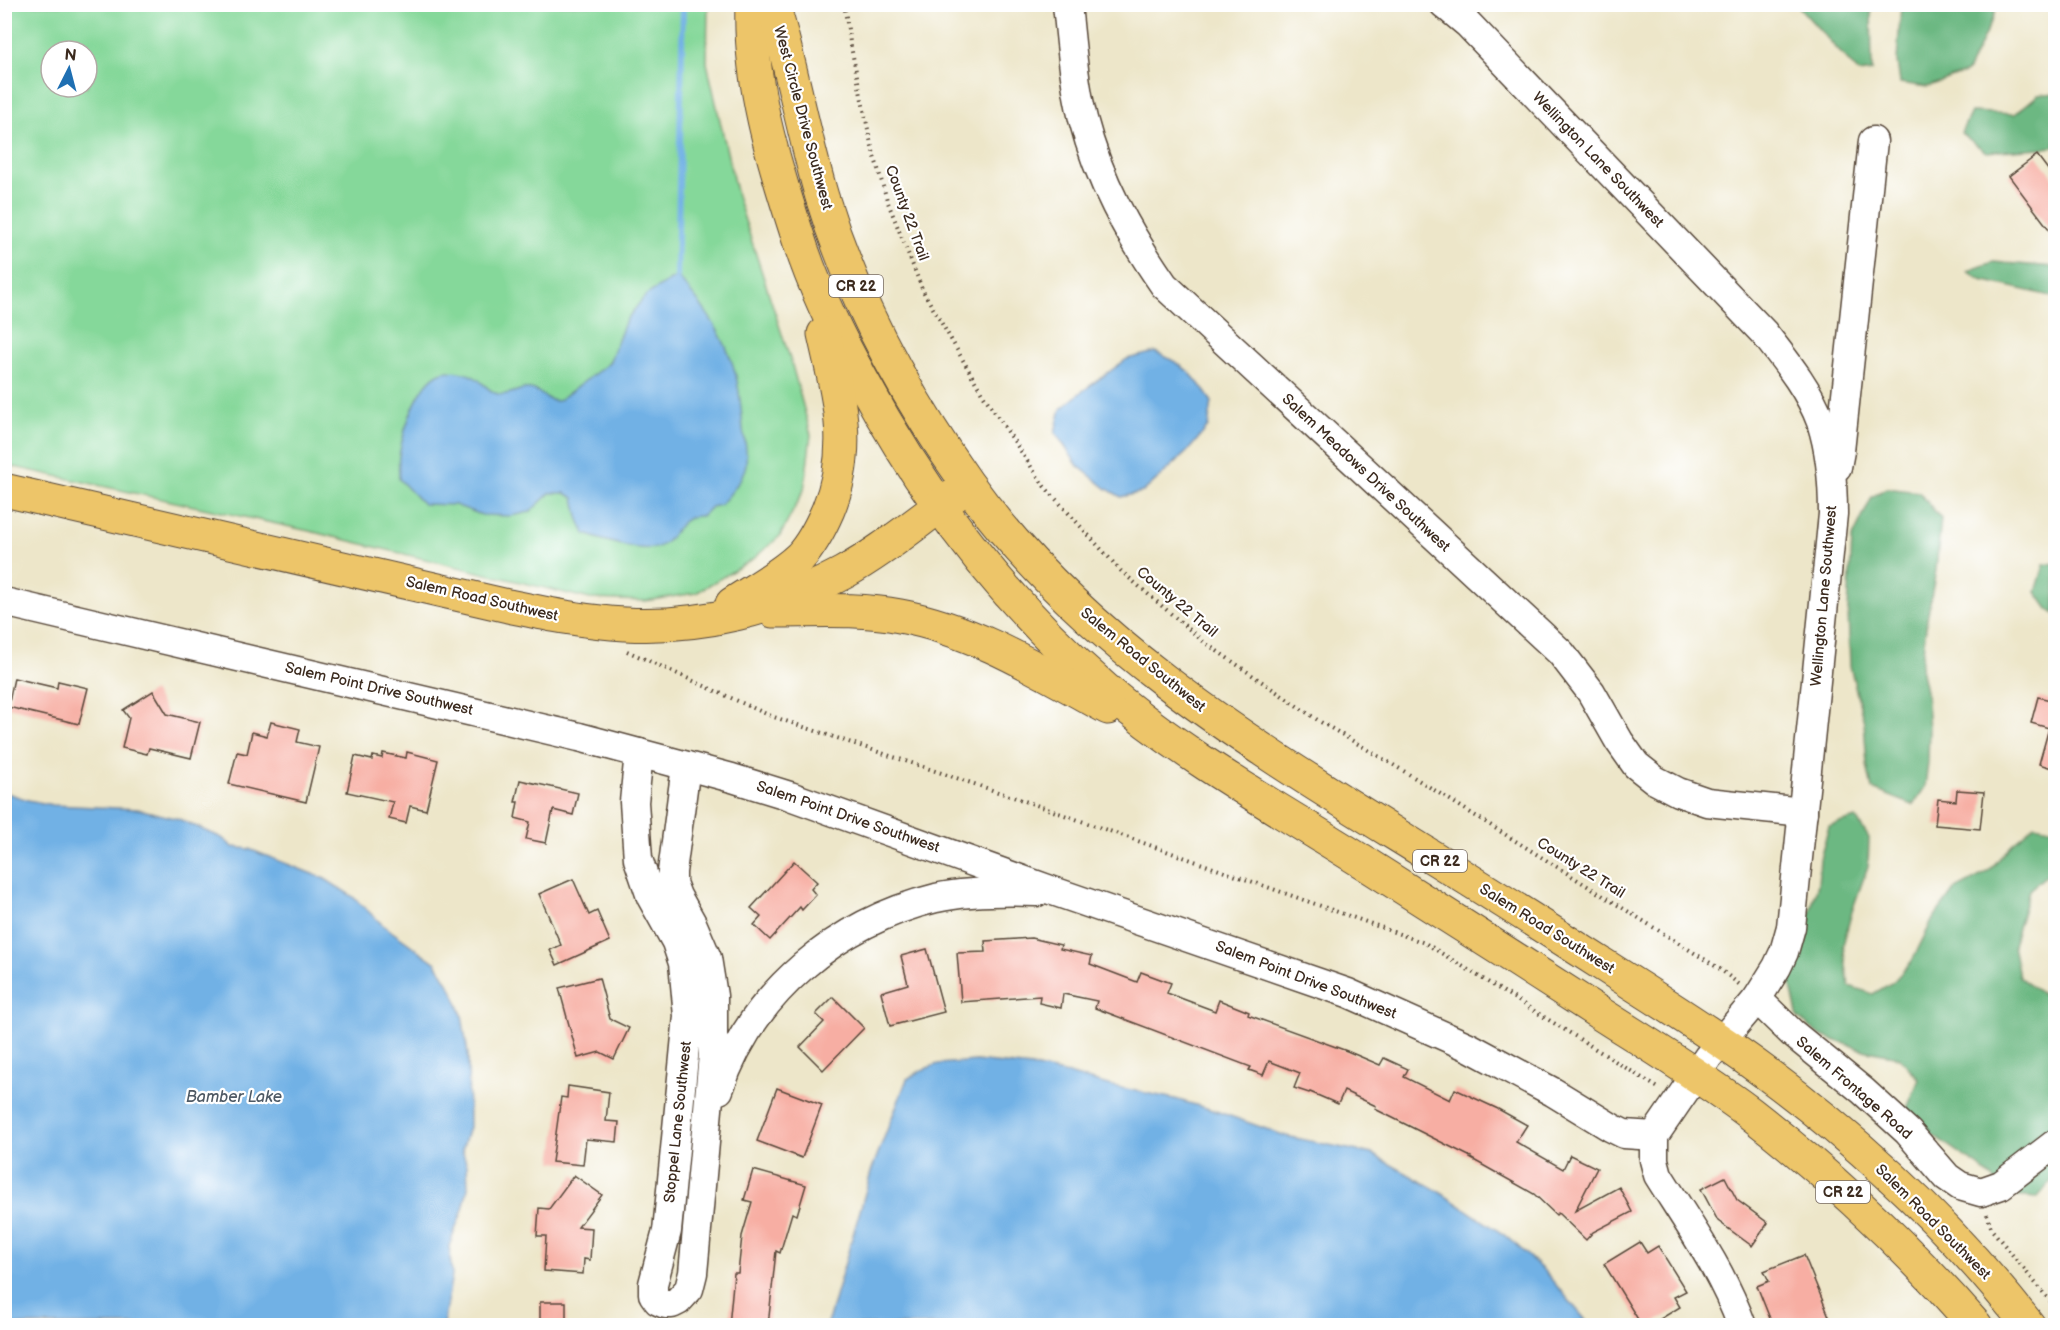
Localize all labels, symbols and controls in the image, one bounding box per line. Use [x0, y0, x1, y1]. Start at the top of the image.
street label: West Circle Drive Southwest [769, 24, 837, 212]
north arrow [39, 39, 99, 99]
text: N [63, 45, 77, 66]
street label: Wellington Lane Southwest [1528, 88, 1668, 232]
street label: County 22 Trail [881, 163, 933, 263]
road number: CR 22 [829, 275, 883, 297]
street label: Salem Meadows Drive Southwest [1278, 390, 1455, 556]
street label: Wellington Lane Southwest [1807, 504, 1841, 687]
street label: County 22 Trail [1132, 562, 1222, 642]
street label: Salem Road Southwest [404, 572, 560, 626]
street label: Salem Road Southwest [1077, 604, 1210, 717]
street label: Salem Point Drive Southwest [283, 658, 475, 720]
street label: Salem Point Drive Southwest [754, 777, 943, 857]
street label: County 22 Trail [1533, 833, 1629, 903]
road number: CR 22 [1413, 850, 1467, 872]
street label: Salem Road Southwest [1476, 880, 1618, 979]
street label: Salem Point Drive Southwest [1213, 937, 1400, 1024]
street label: Salem Frontage Road [1792, 1032, 1916, 1144]
street label: Stoppel Lane Southwest [660, 1040, 696, 1204]
water label: Bamber Lake [186, 1088, 282, 1107]
street label: Salem Road Southwest [1871, 1160, 1995, 1284]
road number: CR 22 [1816, 1181, 1870, 1203]

